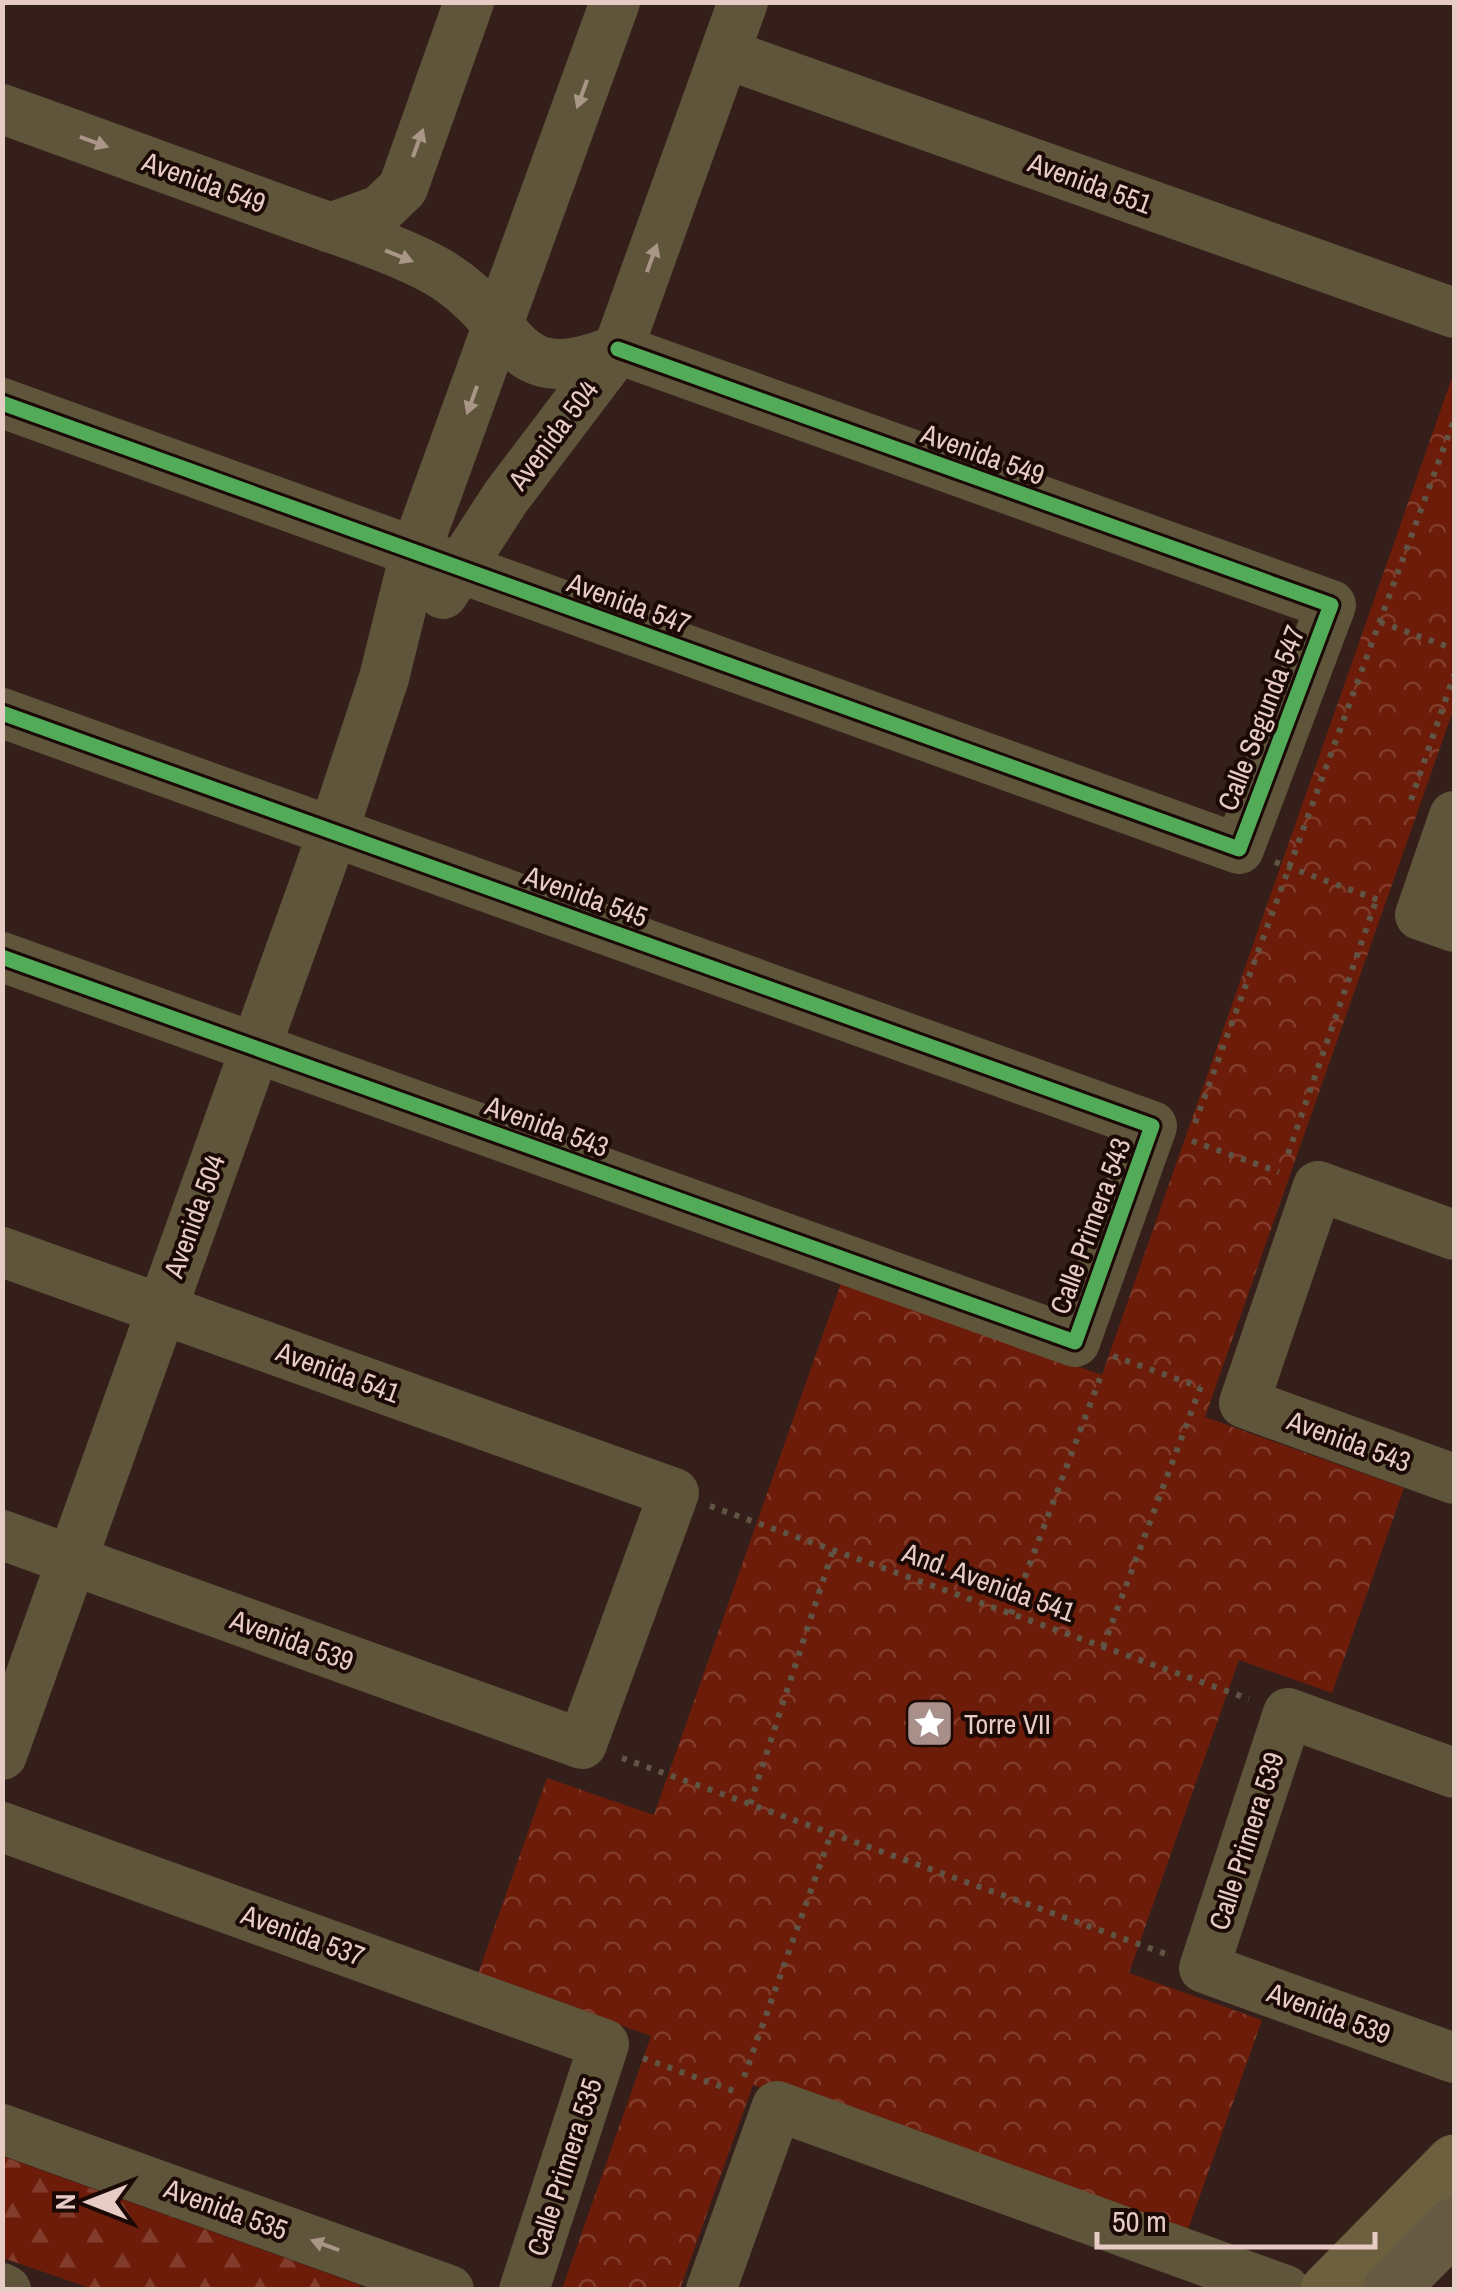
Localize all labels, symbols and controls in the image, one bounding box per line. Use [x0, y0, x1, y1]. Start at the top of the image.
one-way arrow [574, 80, 589, 110]
one-way arrow [412, 128, 427, 158]
one-way arrow [80, 135, 110, 150]
street label: Avenida 549 [136, 142, 271, 222]
street label: Avenida 551 [1022, 143, 1157, 223]
one-way arrow [645, 242, 660, 272]
one-way arrow [384, 248, 414, 264]
street label: Avenida 504 [499, 372, 607, 499]
one-way arrow [464, 386, 479, 416]
street label: Avenida 549 [915, 414, 1050, 494]
street label: Avenida 547 [561, 563, 696, 643]
street label: Calle Segunda 547 [1208, 620, 1314, 816]
street label: Avenida 545 [518, 856, 653, 936]
street label: Avenida 543 [479, 1086, 614, 1166]
street label: Calle Primera 543 [1041, 1133, 1139, 1319]
street label: Avenida 504 [154, 1149, 234, 1284]
street label: Avenida 541 [270, 1332, 405, 1412]
street label: Avenida 543 [1281, 1401, 1416, 1481]
street label: And. Avenida 541 [897, 1533, 1081, 1631]
street label: Avenida 539 [224, 1600, 359, 1680]
place icon: Torre VII [903, 1698, 955, 1750]
place label: Torre VII [964, 1705, 1051, 1743]
street label: Calle Primera 539 [1199, 1747, 1293, 1935]
street label: Avenida 537 [235, 1895, 370, 1975]
street label: Avenida 539 [1261, 1973, 1396, 2053]
street label: Calle Primera 535 [517, 2073, 611, 2261]
north arrow [40, 2152, 140, 2252]
street label: Avenida 535 [158, 2169, 293, 2249]
scale bar [1097, 2187, 1374, 2249]
text: N [46, 2194, 84, 2210]
text: 50 m [1112, 2201, 1167, 2241]
one-way arrow [309, 2237, 339, 2252]

